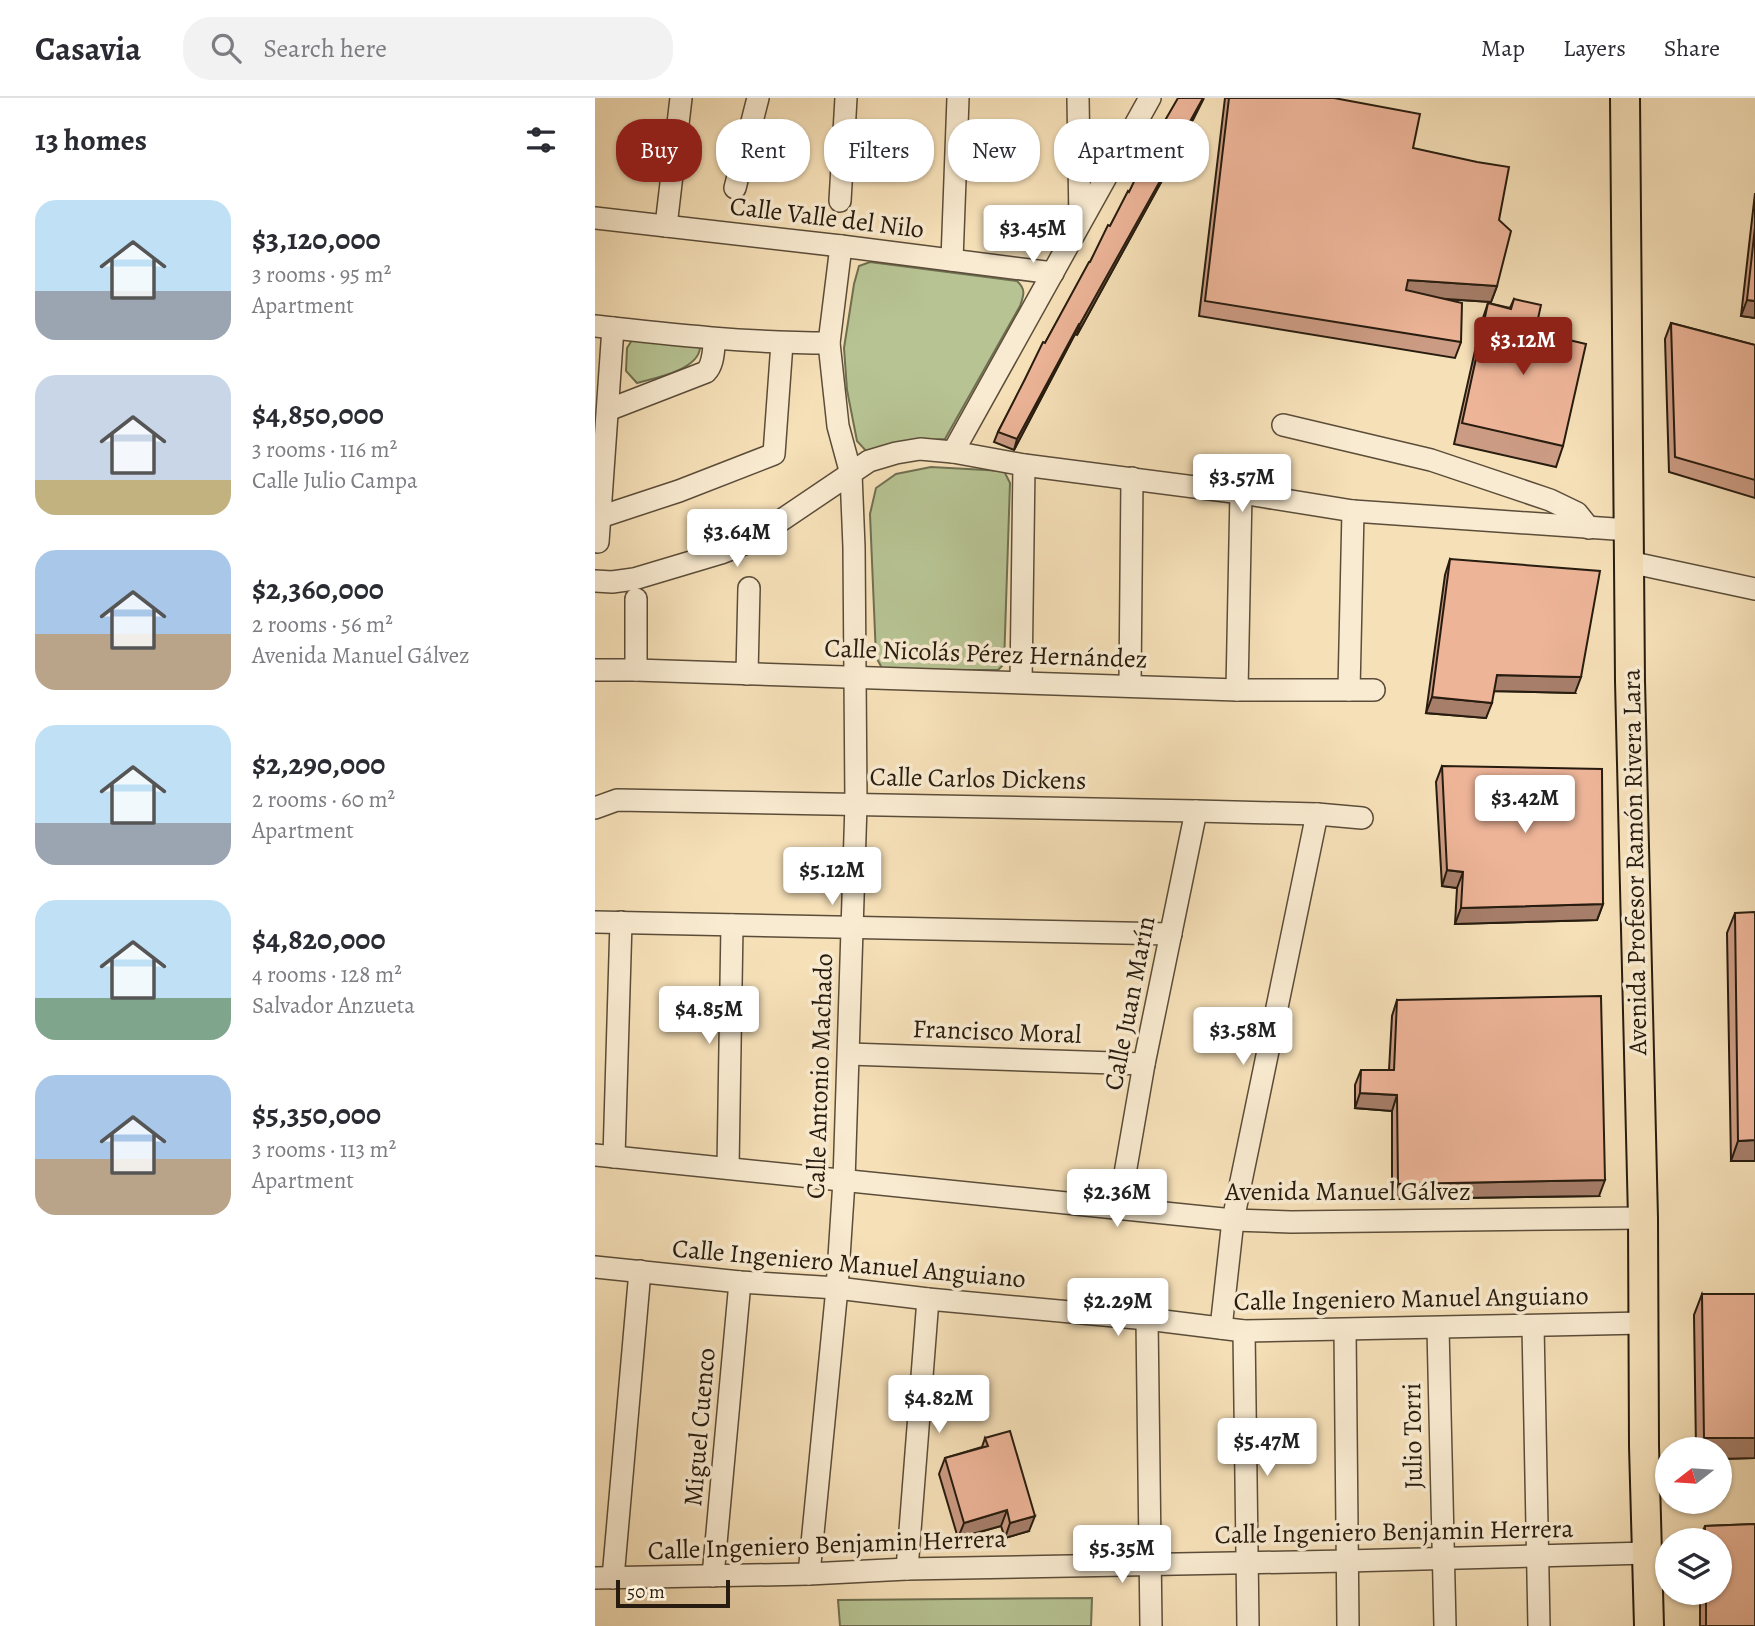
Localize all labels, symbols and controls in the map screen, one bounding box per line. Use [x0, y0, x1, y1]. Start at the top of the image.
search box [183, 17, 673, 80]
text: Casavia [35, 26, 141, 71]
icon: search [207, 29, 245, 67]
text: Search here [263, 31, 387, 66]
text: Map [1481, 32, 1525, 64]
text: Layers [1563, 32, 1626, 64]
text: Share [1664, 32, 1720, 64]
chip: Buy [616, 119, 702, 182]
chip: Rent [716, 119, 810, 182]
chip: Filters [824, 119, 934, 182]
chip: New [948, 119, 1040, 182]
chip: Apartment [1054, 119, 1209, 182]
text: 13 homes [35, 120, 147, 160]
icon: filters [522, 121, 560, 159]
street label: Calle Valle del Nilo [728, 188, 926, 247]
pin: $3.45M [976, 206, 1090, 265]
text: $3.45M [1000, 212, 1066, 243]
text: $3,120,000 [252, 219, 381, 259]
icon: home [91, 228, 175, 312]
text: 3 rooms · 95 m² [252, 259, 391, 290]
text: Apartment [252, 290, 354, 321]
pin: $3.12M [1466, 317, 1580, 377]
text: $3.12M [1490, 324, 1556, 355]
text: $4,850,000 [252, 394, 384, 434]
icon: home [91, 403, 175, 487]
text: 3 rooms · 116 m² [252, 434, 397, 465]
pin: $3.57M [1185, 454, 1299, 514]
text: $3.57M [1209, 461, 1275, 492]
text: Calle Julio Campa [252, 465, 418, 496]
pin: $3.64M [680, 510, 794, 569]
text: $3.64M [703, 516, 771, 547]
text: $2,360,000 [252, 569, 384, 609]
icon: home [91, 578, 175, 662]
text: 2 rooms · 56 m² [252, 609, 393, 640]
street label: Calle Nicolás Pérez Hernández [824, 630, 1148, 677]
text: Avenida Manuel Gálvez [252, 640, 470, 671]
street label: Avenida Profesor Ramón Rivera Lara [1614, 668, 1655, 1057]
text: $2,290,000 [252, 744, 385, 784]
icon: home [91, 753, 175, 837]
street label: Calle Carlos Dickens [869, 759, 1087, 798]
pin: $3.42M [1468, 776, 1582, 835]
text: $3.42M [1491, 782, 1559, 813]
text: 2 rooms · 60 m² [252, 784, 395, 815]
text: Apartment [252, 815, 354, 846]
pin: $5.12M [775, 848, 889, 907]
text: $5.12M [799, 854, 865, 885]
street label: Calle Juan Marín [1095, 913, 1164, 1093]
text: $4,820,000 [252, 919, 385, 959]
icon: home [91, 928, 175, 1012]
street label: Calle Antonio Machado [798, 953, 841, 1199]
text: 4 rooms · 128 m² [252, 959, 402, 990]
pin: $4.85M [652, 986, 766, 1046]
text: Salvador Anzueta [252, 990, 415, 1021]
text: $4.85M [675, 993, 743, 1024]
pin: $3.58M [1186, 1007, 1300, 1067]
street label: Francisco Moral [912, 1011, 1082, 1052]
text: $3.58M [1209, 1014, 1277, 1045]
text: $5,350,000 [252, 1094, 381, 1134]
icon: home [91, 1103, 175, 1187]
text: 3 rooms · 113 m² [252, 1134, 396, 1165]
text: Apartment [252, 1165, 354, 1196]
pin: $2.36M [1060, 1170, 1174, 1229]
street label: Avenida Manuel Gálvez [1224, 1174, 1471, 1209]
text: $2.36M [1083, 1176, 1151, 1207]
street label: Calle Ingeniero Manuel Anguiano [671, 1231, 1027, 1296]
pin: $2.29M [1061, 1278, 1175, 1338]
street label: Calle Ingeniero Manuel Anguiano [1233, 1278, 1589, 1319]
text: $2.29M [1083, 1285, 1153, 1316]
street label: Miguel Cuenco [675, 1346, 724, 1508]
pin: $4.82M [882, 1376, 996, 1435]
text: $4.82M [904, 1382, 974, 1413]
street label: Julio Torri [1394, 1382, 1431, 1489]
pin: $5.47M [1210, 1418, 1324, 1478]
text: $5.47M [1234, 1425, 1300, 1456]
north arrow [1655, 1437, 1733, 1514]
map controls [1655, 1437, 1732, 1605]
street label: Calle Ingeniero Benjamin Herrera [1214, 1511, 1574, 1552]
street label: Calle Ingeniero Benjamin Herrera [647, 1521, 1007, 1568]
pin: $5.35M [1065, 1526, 1179, 1585]
button: layers [1655, 1528, 1732, 1605]
text: $5.35M [1089, 1532, 1155, 1563]
scale bar [616, 1577, 730, 1609]
text: 50 m [627, 1579, 665, 1605]

